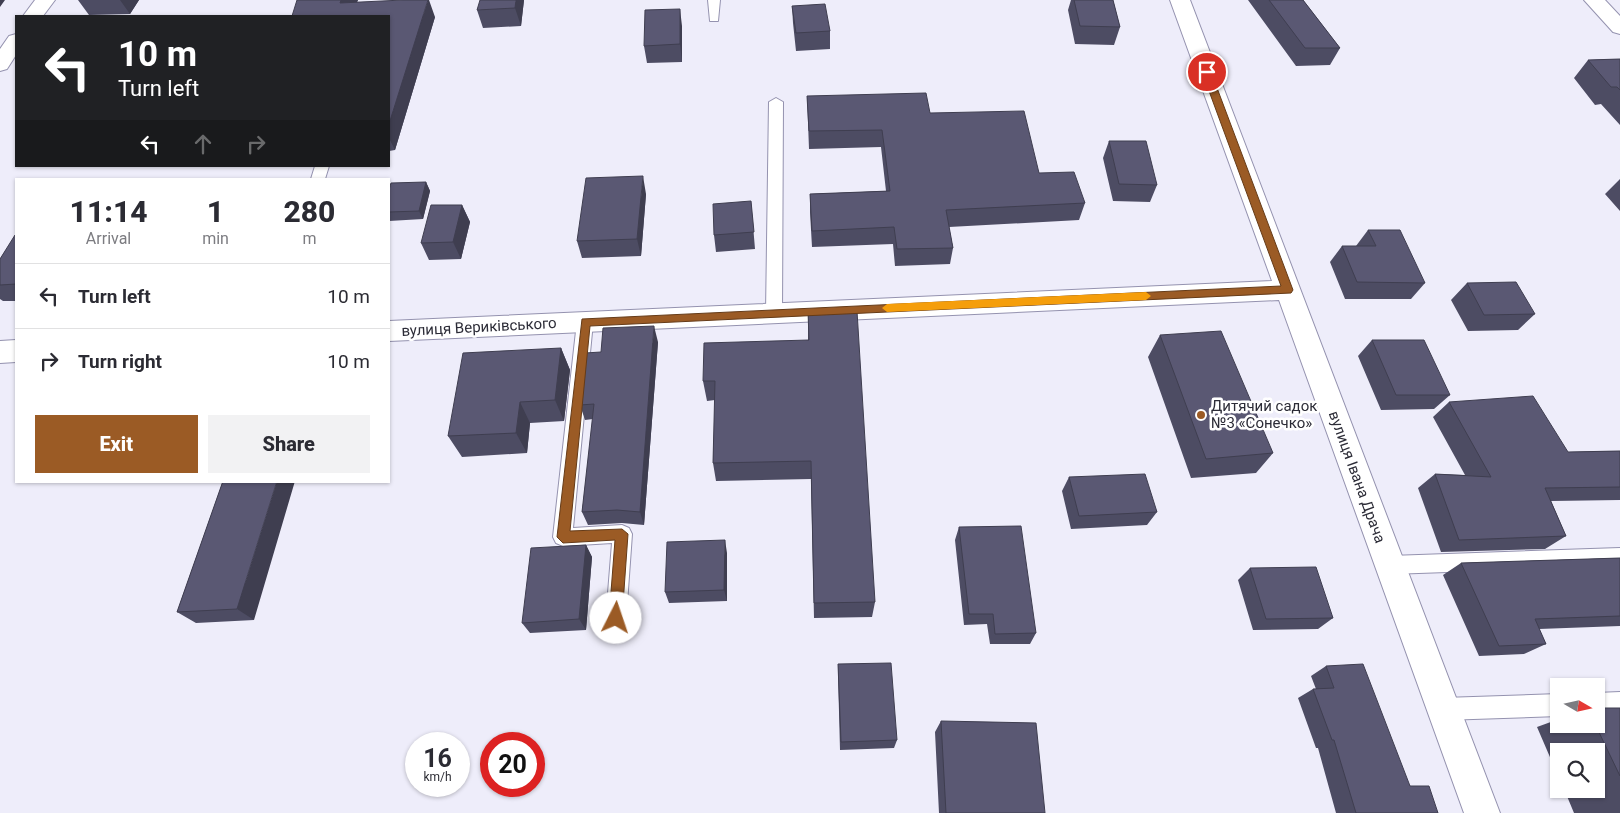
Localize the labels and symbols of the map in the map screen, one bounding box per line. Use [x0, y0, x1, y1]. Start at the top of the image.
pin [1186, 51, 1228, 93]
street label: вулиця Вериківського [401, 314, 557, 340]
place label: Дитячий садок №3 «Сонечко» [1211, 397, 1317, 432]
marker: Дитячий садок №3 «Сонечко» [1195, 409, 1207, 421]
street label: вулиця Івана Драча [1325, 409, 1389, 545]
position arrow [589, 591, 641, 643]
north arrow [1550, 678, 1605, 732]
speed limit sign: 20 [480, 732, 545, 797]

